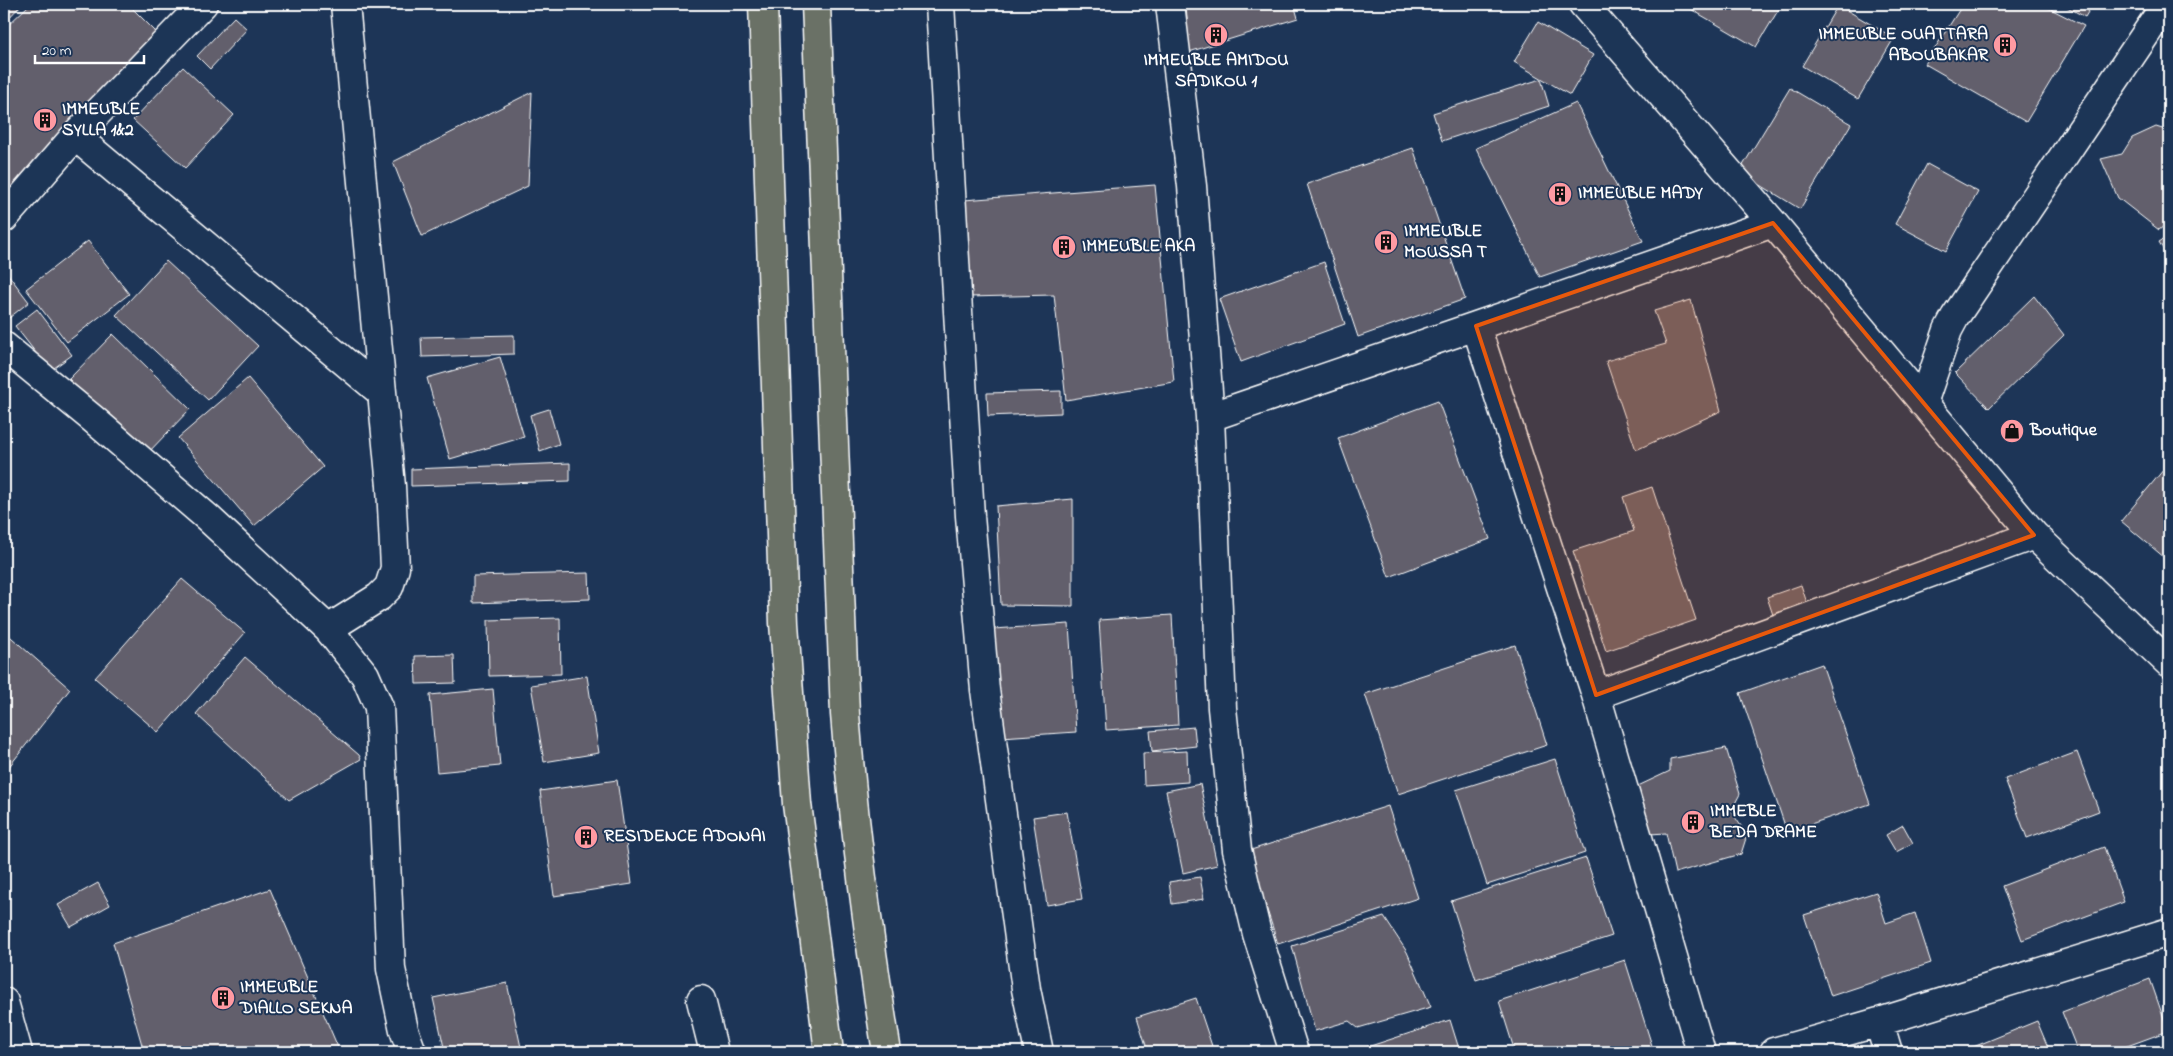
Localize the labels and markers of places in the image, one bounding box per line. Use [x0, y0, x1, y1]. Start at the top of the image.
building icon: IMMEUBLE AMIDOU SADIKOU 1 [1203, 22, 1229, 48]
place label: IMMEUBLE OUATTARA ABOUBAKAR [1818, 22, 1989, 69]
building icon: IMMEUBLE OUATTARA ABOUBAKAR [1992, 32, 2018, 58]
place label: IMMEUBLE AMIDOU SADIKOU 1 [1143, 48, 1289, 95]
place label: IMMEUBLE SYLLA 1&2 [62, 97, 140, 144]
building icon: IMMEUBLE SYLLA 1&2 [32, 107, 58, 133]
building icon: IMMEUBLE MADY [1547, 181, 1573, 207]
place label: IMMEUBLE MADY [1578, 181, 1704, 207]
place label: IMMEUBLE MOUSSA T [1404, 219, 1488, 266]
building icon: IMMEUBLE MOUSSA T [1373, 229, 1399, 255]
building icon: IMMEUBLE AKA [1051, 234, 1077, 260]
place label: IMMEUBLE AKA [1082, 234, 1195, 260]
shop icon: Boutique [1999, 418, 2025, 444]
place label: Boutique [2029, 418, 2098, 444]
place label: IMMEBLE BEDA DRAME [1709, 799, 1817, 846]
building icon: IMMEBLE BEDA DRAME [1680, 809, 1706, 835]
building icon: RESIDENCE ADONAI [573, 824, 599, 850]
place label: RESIDENCE ADONAI [604, 824, 766, 850]
place label: IMMEUBLE DIALLO SEKNA [239, 975, 353, 1022]
building icon: IMMEUBLE DIALLO SEKNA [210, 985, 236, 1011]

